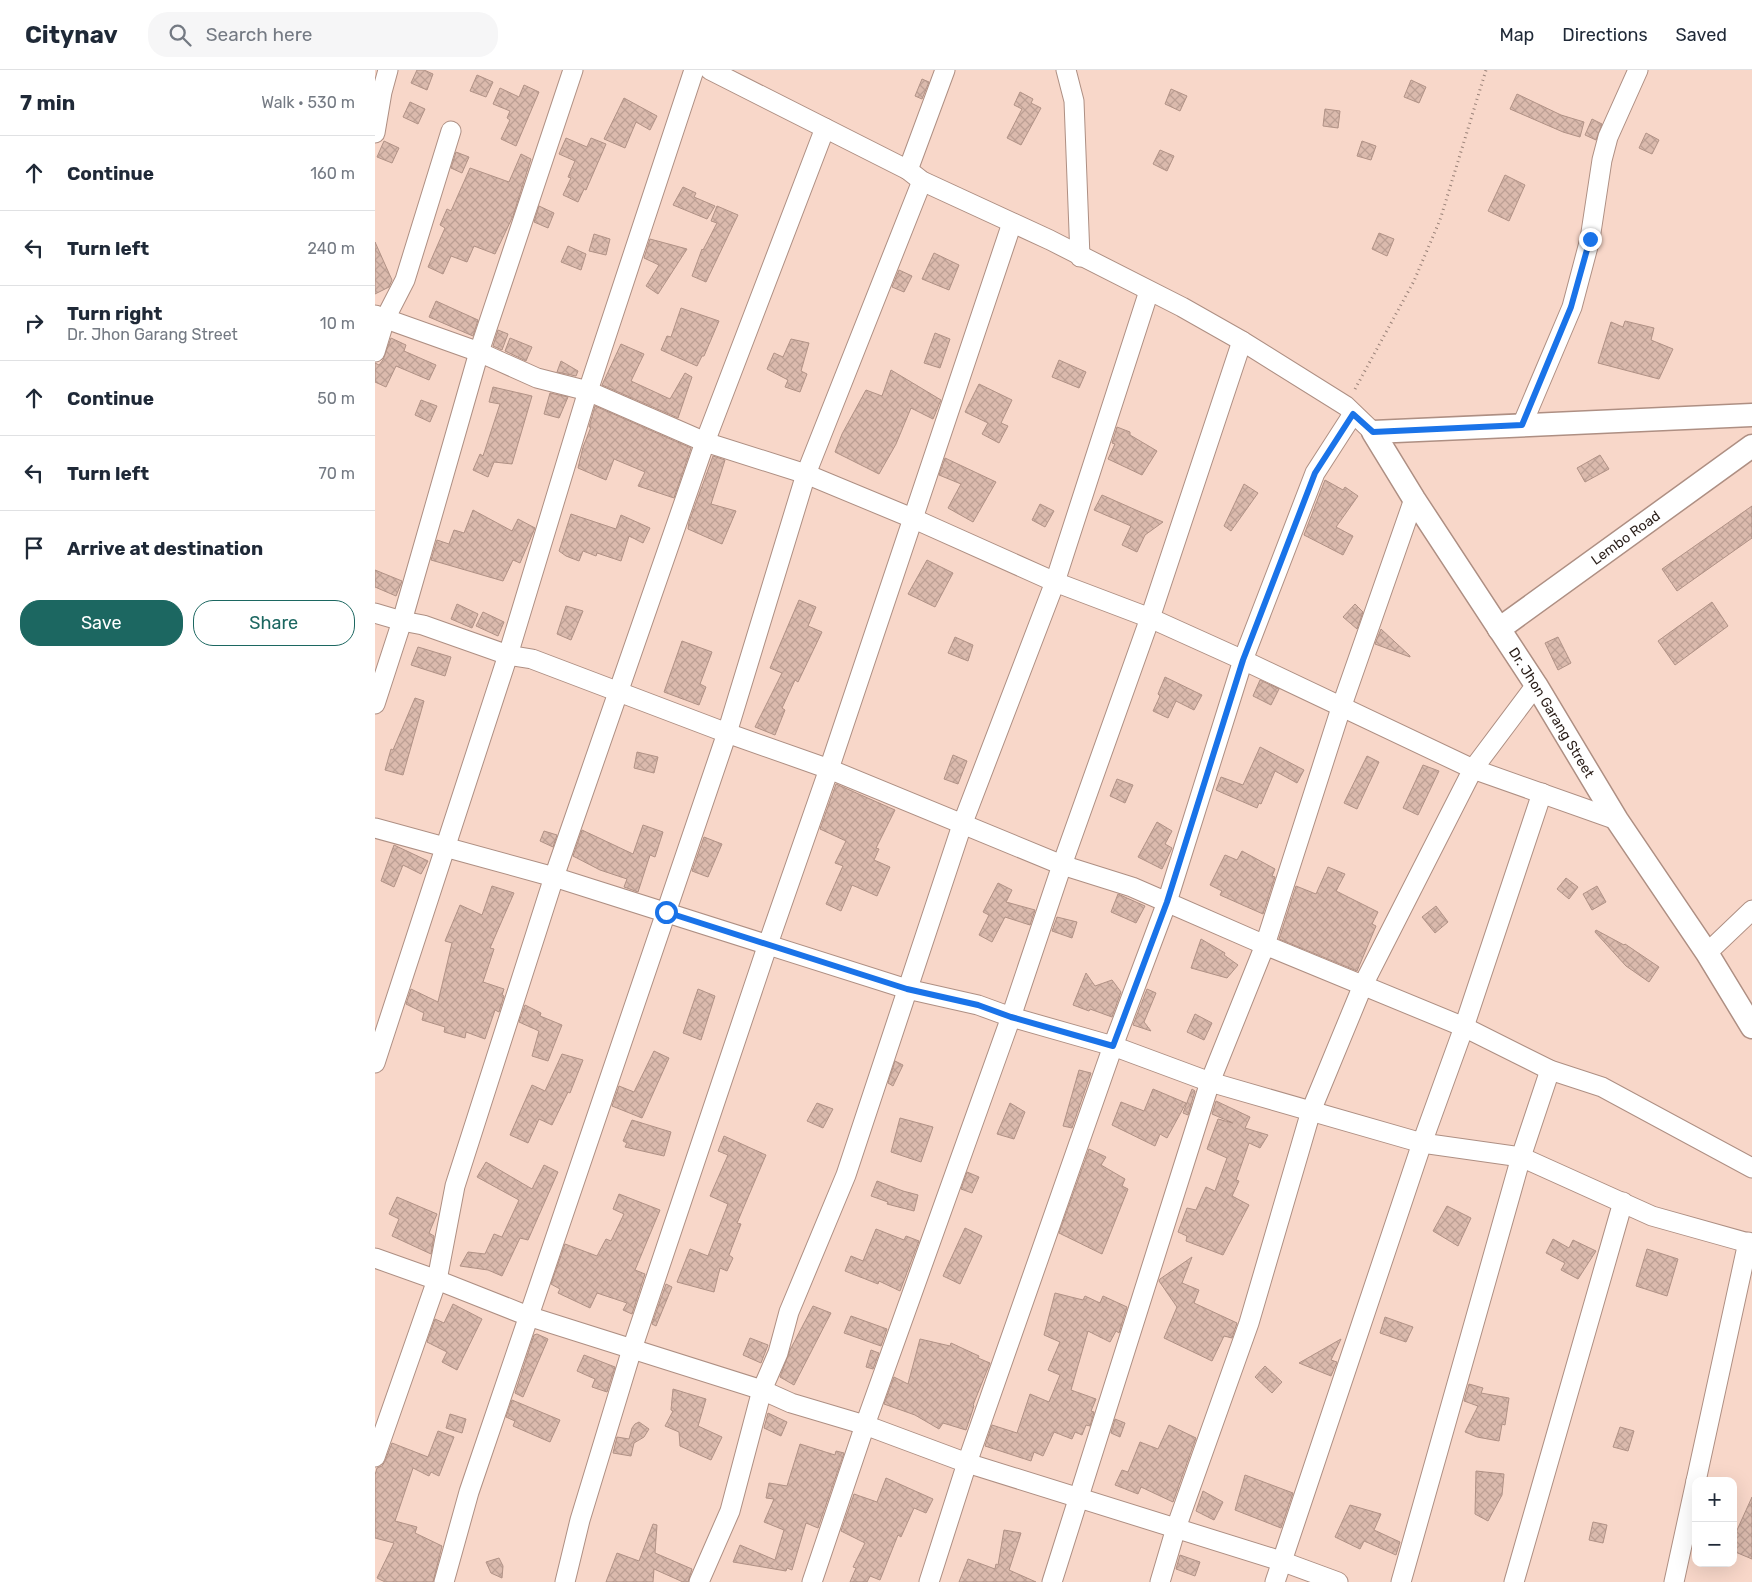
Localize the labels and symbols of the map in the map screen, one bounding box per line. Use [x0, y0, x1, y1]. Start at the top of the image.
route end [1579, 228, 1602, 251]
street label: Lembo Road [1588, 507, 1664, 569]
street label: Dr. Jhon Garang Street [1505, 645, 1598, 781]
route start [655, 901, 678, 924]

